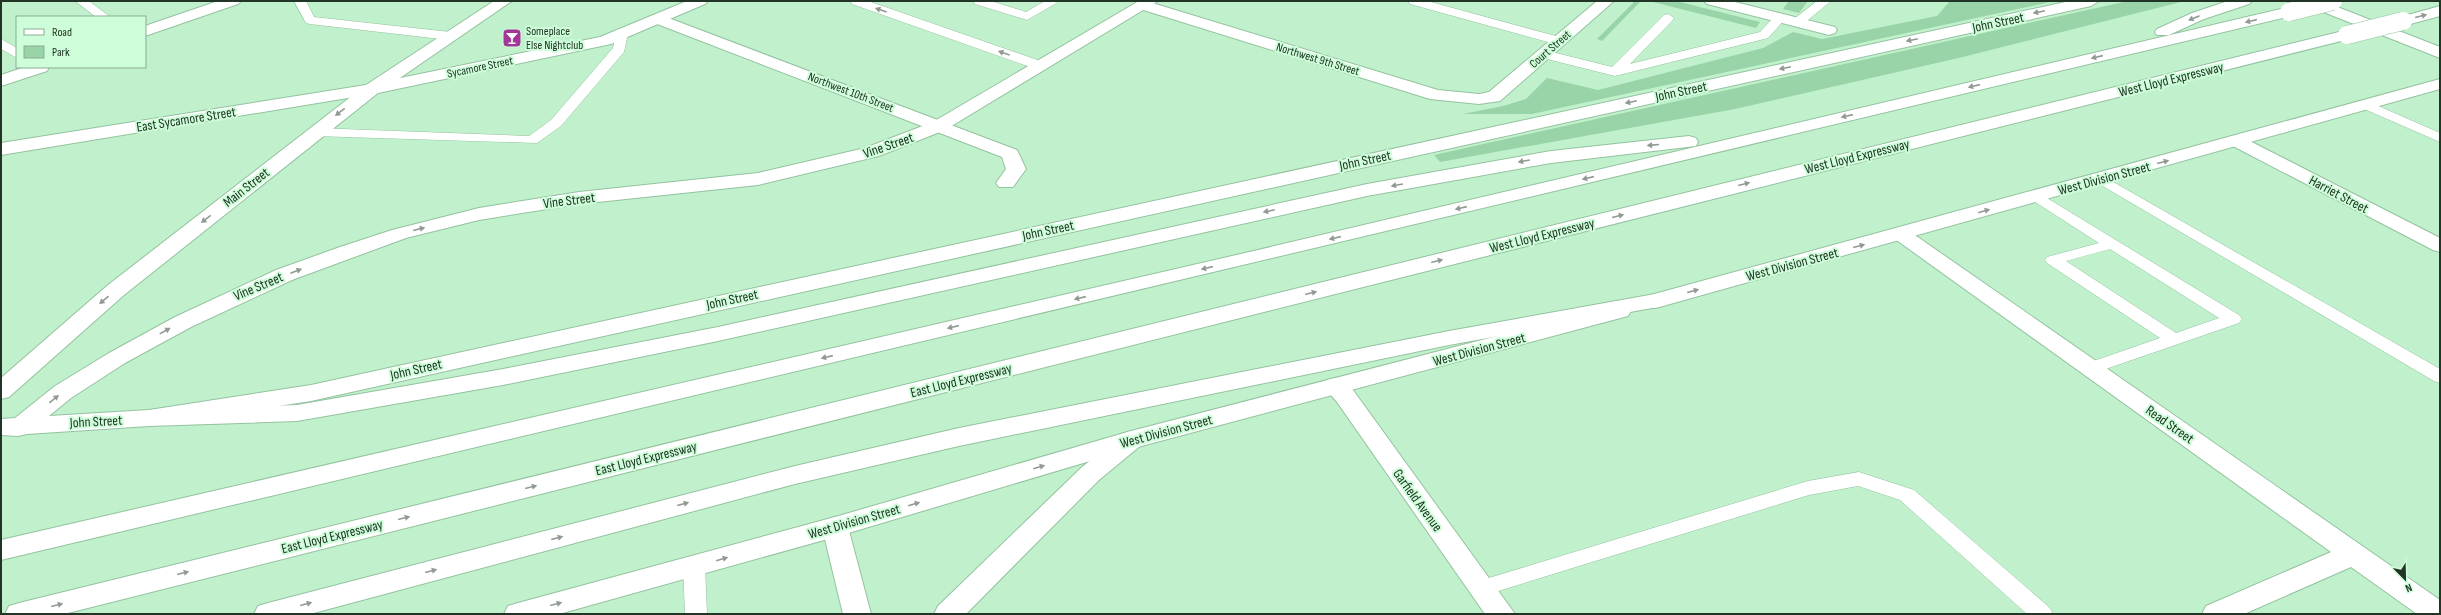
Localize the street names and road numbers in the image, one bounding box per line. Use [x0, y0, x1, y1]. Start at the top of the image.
street label: John Street [1970, 9, 2026, 36]
street label: Court Street [1526, 27, 1574, 72]
street label: Northwest 9th Street [1274, 40, 1362, 79]
street label: Sycamore Street [446, 53, 515, 82]
street label: West Lloyd Expressway [2117, 58, 2226, 101]
street label: Northwest 10th Street [806, 69, 896, 116]
street label: John Street [1653, 78, 1709, 105]
street label: East Sycamore Street [135, 103, 237, 136]
street label: Vine Street [861, 129, 916, 162]
street label: West Lloyd Expressway [1803, 135, 1912, 178]
street label: John Street [1337, 147, 1393, 174]
street label: West Division Street [2056, 158, 2152, 199]
street label: Main Street [220, 164, 273, 211]
street label: Harriet Street [2306, 172, 2371, 217]
street label: Vine Street [542, 189, 596, 212]
street label: West Lloyd Expressway [1488, 214, 1597, 257]
street label: John Street [1020, 217, 1076, 244]
street label: West Division Street [1744, 244, 1840, 285]
street label: Vine Street [231, 268, 286, 305]
street label: John Street [704, 286, 760, 313]
street label: West Division Street [1431, 329, 1527, 370]
street label: John Street [388, 355, 444, 384]
street label: East Lloyd Expressway [909, 360, 1014, 401]
street label: Read Street [2142, 402, 2197, 447]
street label: West Division Street [1118, 411, 1214, 452]
street label: John Street [68, 412, 123, 431]
street label: East Lloyd Expressway [594, 438, 699, 479]
street label: Garfield Avenue [1389, 466, 1446, 535]
street label: West Division Street [806, 500, 902, 543]
street label: East Lloyd Expressway [280, 516, 385, 557]

